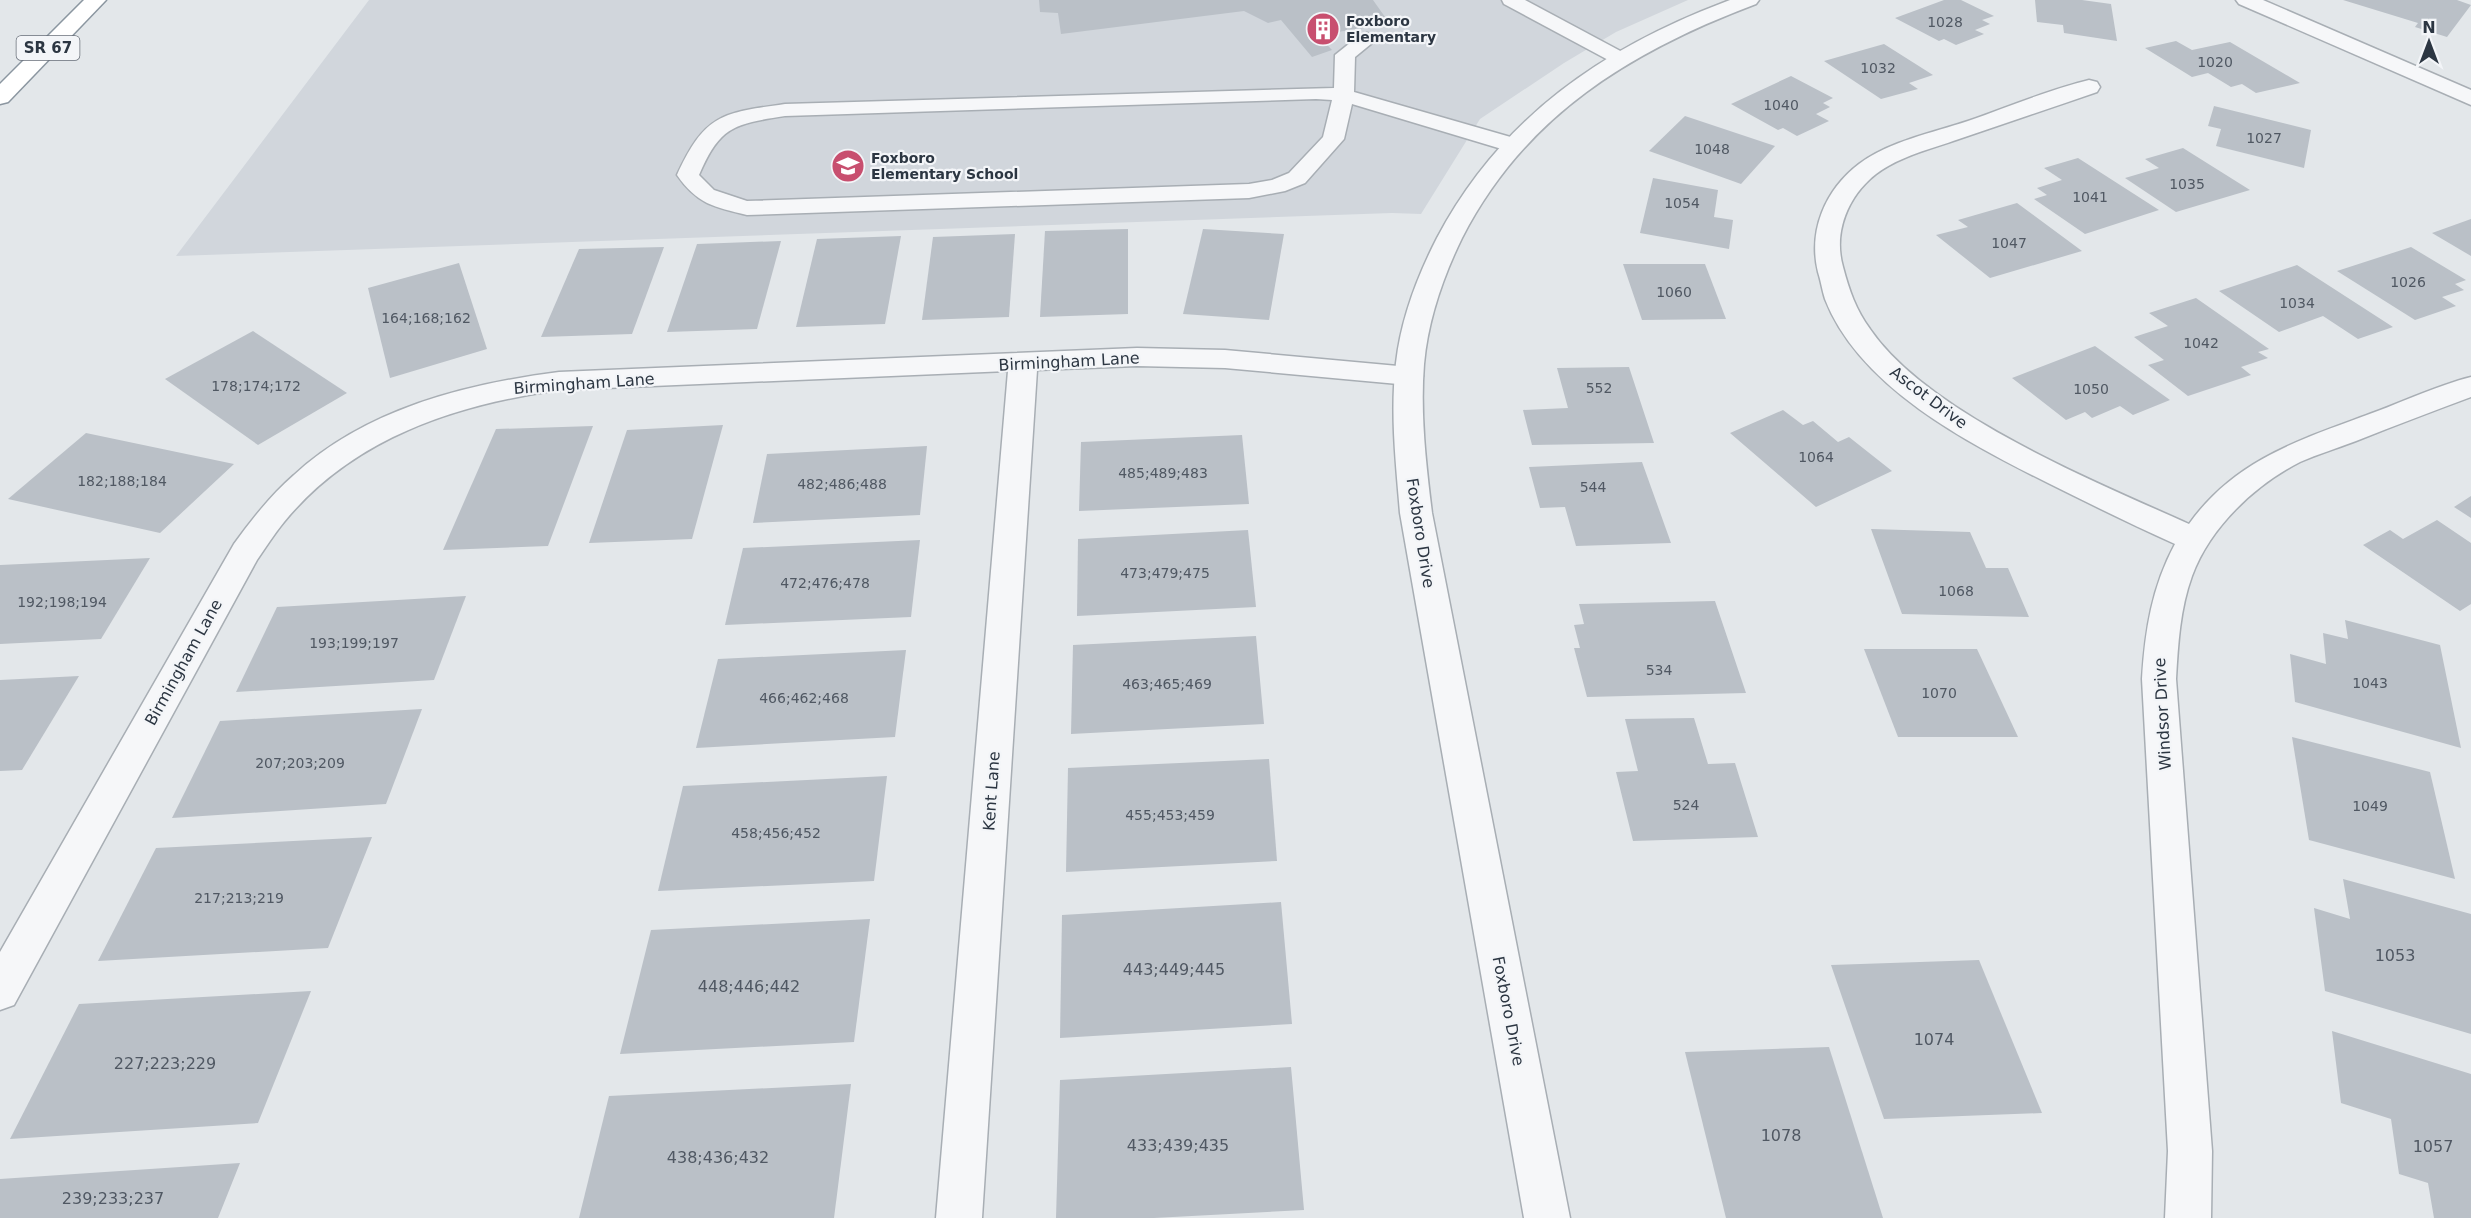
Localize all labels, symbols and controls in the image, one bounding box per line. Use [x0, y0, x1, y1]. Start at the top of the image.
building icon: Foxboro Elementary [1305, 11, 1341, 47]
north arrow [2399, 12, 2459, 72]
place label: Foxboro Elementary [1346, 13, 1436, 45]
house number: 1028 [1927, 14, 1963, 30]
text: N [2422, 18, 2436, 37]
road number: SR 67 [16, 36, 80, 60]
house number: 1020 [2197, 54, 2233, 70]
house number: 1032 [1860, 60, 1896, 76]
house number: 1040 [1763, 97, 1799, 113]
house number: 1027 [2246, 130, 2282, 146]
house number: 1048 [1694, 141, 1730, 157]
school or university icon: Foxboro Elementary School [830, 148, 866, 184]
place label: Foxboro Elementary School [871, 150, 1018, 182]
house number: 1035 [2169, 176, 2205, 192]
house number: 1041 [2072, 189, 2108, 205]
house number: 1054 [1664, 195, 1700, 211]
house number: 1047 [1991, 235, 2027, 251]
house number: 1026 [2390, 274, 2426, 290]
house number: 1060 [1656, 284, 1692, 300]
house number: 1034 [2279, 295, 2315, 311]
house number: 164;168;162 [381, 310, 471, 326]
house number: 1042 [2183, 335, 2219, 351]
street label: Birmingham Lane [998, 348, 1140, 375]
street label: Ascot Drive [1886, 362, 1971, 433]
street label: Birmingham Lane [513, 369, 655, 398]
house number: 178;174;172 [211, 378, 301, 394]
house number: 552 [1586, 380, 1612, 396]
house number: 1050 [2073, 381, 2109, 397]
house number: 1064 [1798, 449, 1834, 465]
house number: 485;489;483 [1118, 465, 1208, 481]
house number: 182;188;184 [77, 473, 167, 489]
house number: 482;486;488 [797, 476, 887, 492]
street label: Foxboro Drive [1402, 477, 1439, 589]
house number: 544 [1580, 479, 1606, 495]
house number: 473;479;475 [1120, 565, 1210, 581]
house number: 472;476;478 [780, 575, 870, 591]
house number: 1068 [1938, 583, 1974, 599]
house number: 192;198;194 [17, 594, 107, 610]
street label: Birmingham Lane [141, 596, 226, 729]
house number: 193;199;197 [309, 635, 399, 651]
street label: Windsor Drive [2150, 657, 2175, 771]
house number: 534 [1646, 662, 1672, 678]
house number: 1043 [2352, 675, 2388, 691]
house number: 463;465;469 [1122, 676, 1212, 692]
house number: 1070 [1921, 685, 1957, 701]
house number: 466;462;468 [759, 690, 849, 706]
street label: Kent Lane [979, 751, 1004, 831]
house number: 207;203;209 [255, 755, 345, 771]
house number: 524 [1673, 797, 1699, 813]
house number: 1049 [2352, 798, 2388, 814]
house number: 455;453;459 [1125, 807, 1215, 823]
house number: 458;456;452 [731, 825, 821, 841]
house number: 217;213;219 [194, 890, 284, 906]
house number: 1053 [2375, 946, 2415, 965]
street label: Foxboro Drive [1489, 955, 1528, 1067]
house number: 443;449;445 [1123, 960, 1225, 979]
house number: 448;446;442 [698, 977, 800, 996]
house number: 1074 [1914, 1030, 1954, 1049]
house number: 227;223;229 [114, 1054, 216, 1073]
house number: 1078 [1761, 1126, 1801, 1145]
house number: 433;439;435 [1127, 1136, 1229, 1155]
house number: 1057 [2413, 1137, 2453, 1156]
house number: 438;436;432 [667, 1148, 769, 1167]
house number: 239;233;237 [62, 1189, 164, 1208]

